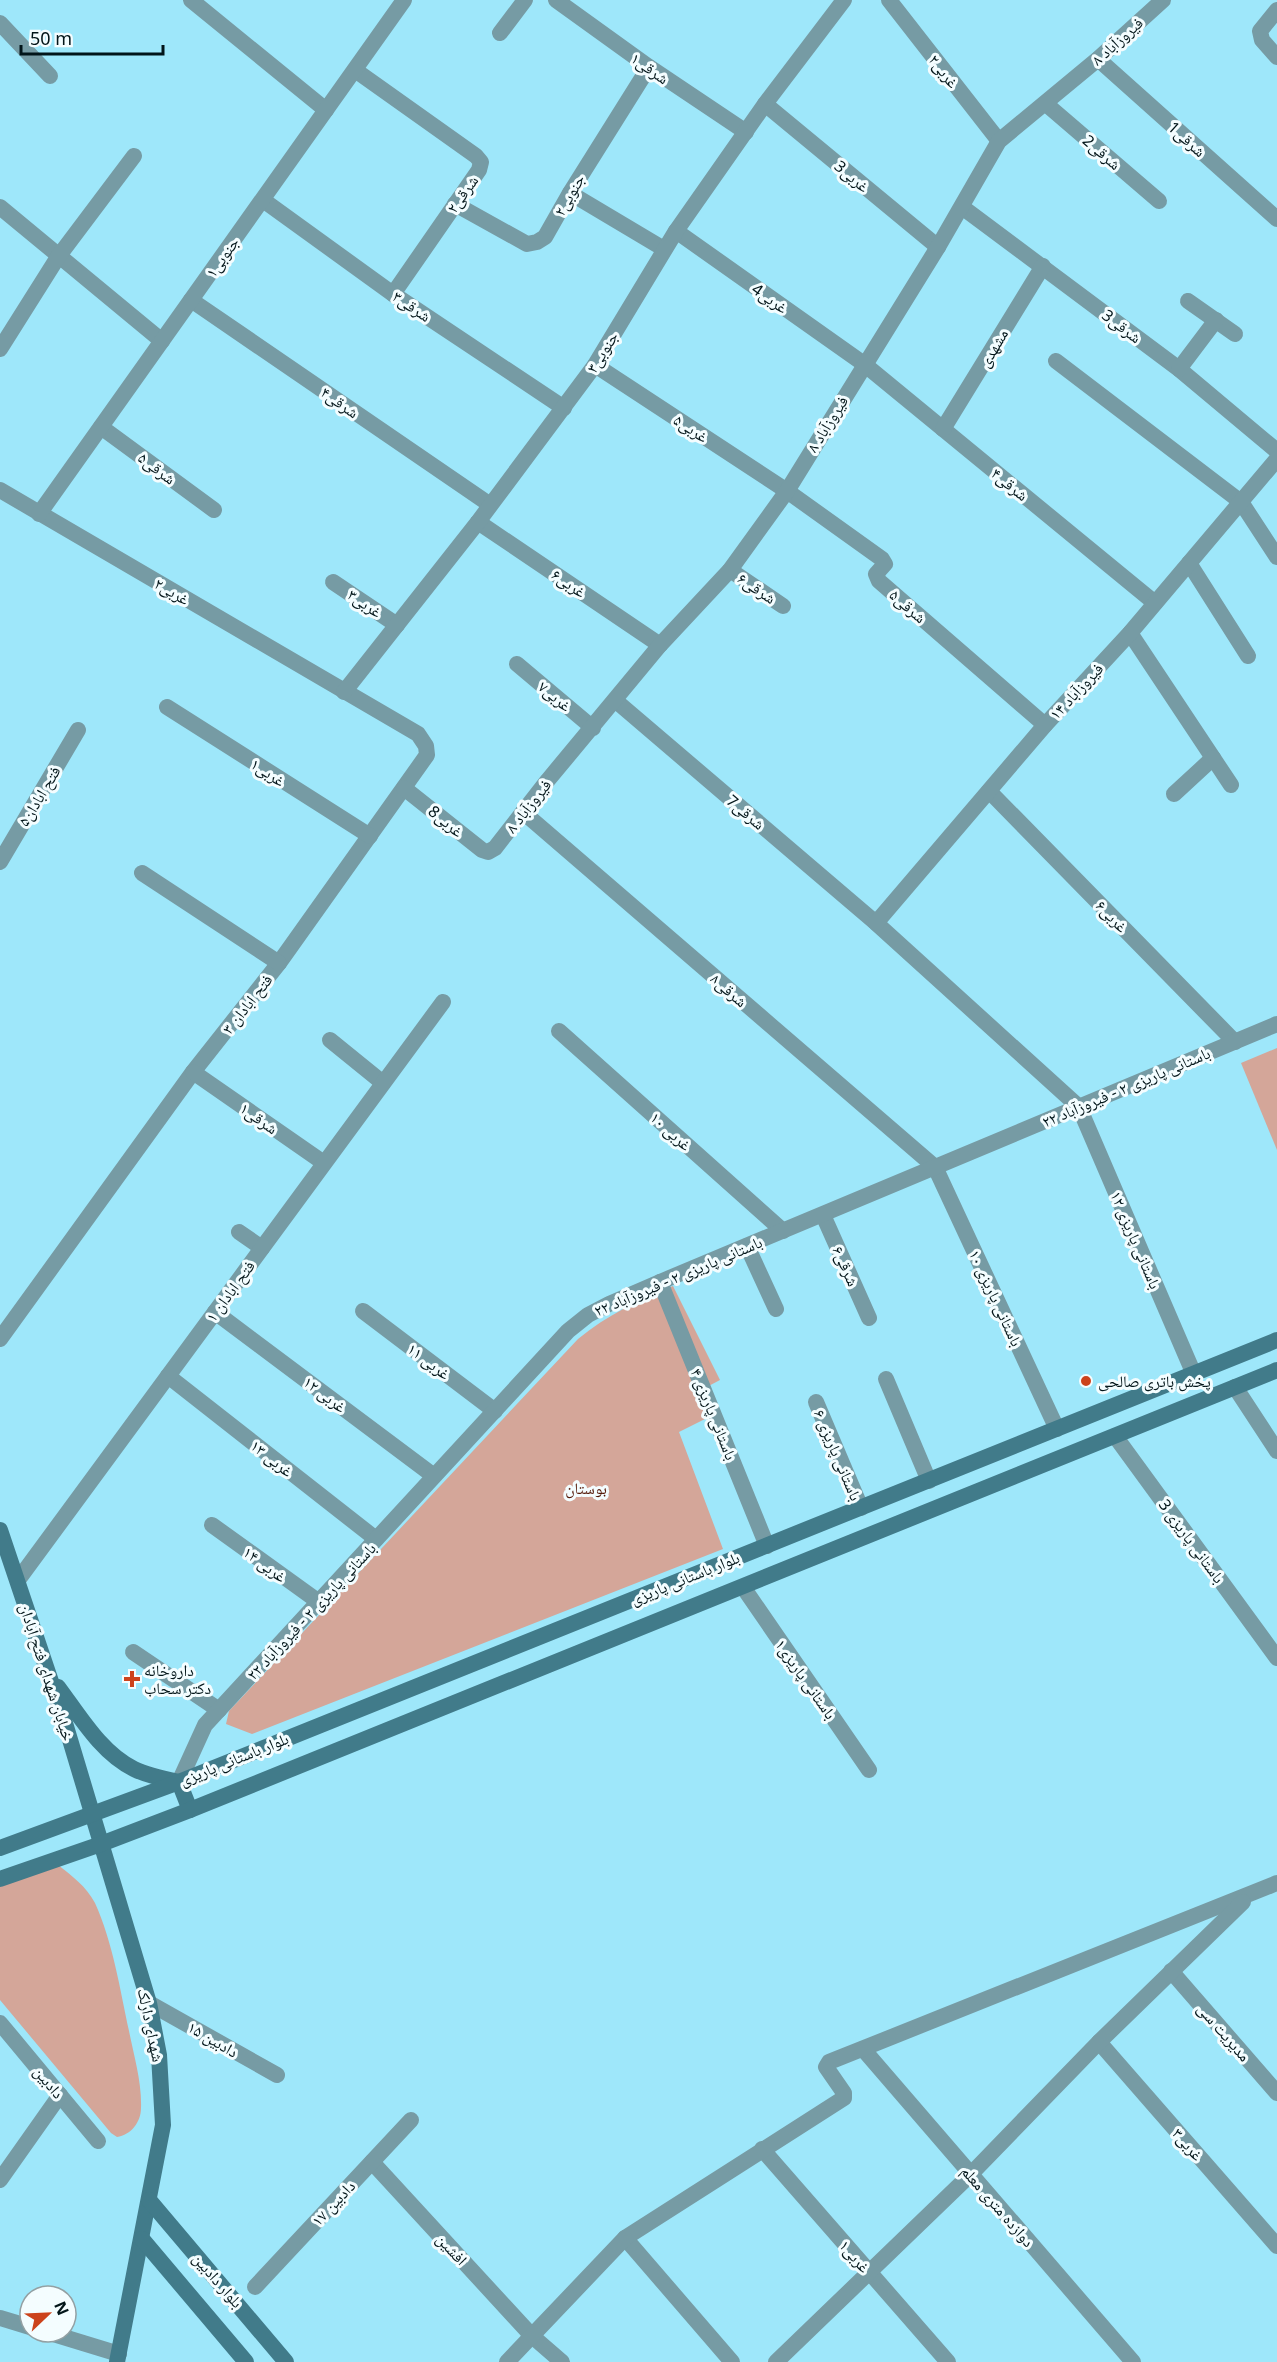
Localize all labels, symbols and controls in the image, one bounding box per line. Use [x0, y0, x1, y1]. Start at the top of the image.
street label: فیروزآباد ۸ [1086, 12, 1148, 70]
scale bar [21, 18, 164, 56]
text: 50 m [30, 26, 72, 50]
street label: شرقی۱ [627, 47, 673, 89]
street label: غربی۲ [924, 50, 964, 92]
street label: شرقی1 [1163, 116, 1211, 162]
street label: شرقی2 [1078, 129, 1126, 175]
street label: غربی3 [830, 155, 874, 197]
street label: جنوبی۲ [548, 170, 590, 220]
street label: شرقی۲ [441, 171, 483, 217]
street label: جنوبی۱ [200, 232, 244, 282]
street label: غربی4 [748, 278, 792, 318]
street label: شرقی۳ [388, 285, 436, 327]
street label: شرقی3 [1098, 304, 1146, 348]
street label: مشهدی [973, 325, 1013, 371]
street label: جنوبی۳ [581, 327, 623, 377]
street label: شرقی۴ [317, 381, 363, 423]
street label: فیروزآباد ۸ [801, 392, 853, 456]
street label: غربی۵ [669, 409, 713, 447]
street label: شرقی۵ [134, 447, 180, 489]
street label: شرقی۴ [987, 462, 1033, 506]
street label: غربی۶ [547, 564, 591, 602]
street label: شرقی۶ [733, 567, 781, 609]
street label: غربی۲ [150, 572, 194, 610]
street label: غربی۳ [343, 584, 387, 622]
street label: شرقی۵ [885, 584, 931, 628]
street label: فیروزآباد ۱۴ [1044, 658, 1108, 724]
street label: غربی۷ [534, 676, 576, 716]
street label: غربی۱ [246, 753, 290, 791]
street label: فتح ابادان۵ [12, 762, 66, 830]
street label: فیروزآباد ۸ [500, 774, 556, 838]
street label: شرقی7 [722, 789, 770, 835]
street label: غربی8 [424, 800, 468, 842]
street label: غربی۶ [1091, 895, 1133, 937]
street label: شرقی۸ [706, 968, 752, 1012]
street label: فتح ابادان ۳ [217, 969, 277, 1039]
street label: باستانی پاریزی ۲ - فیروزآباد ۲۲ [1039, 1042, 1213, 1132]
street label: شرقی۱ [236, 1097, 282, 1139]
street label: غربی ۱۰ [646, 1107, 696, 1155]
street label: باستانی پاریزی ۱۲ [1105, 1188, 1167, 1292]
street label: باستانی پاریزی ۲ - فیروزآباد ۲۲ [591, 1231, 765, 1321]
street label: شرقی۶ [827, 1242, 865, 1290]
street label: باستانی پاریزی ۱۰ [964, 1246, 1028, 1350]
street label: فتح ابادان ۱ [200, 1256, 260, 1326]
street label: غربی ۱۱ [403, 1338, 455, 1384]
street label: باستانی پاریزی ۴ [686, 1365, 742, 1463]
place label: پخش باتری صالحی [1098, 1370, 1211, 1392]
street label: غربی ۱۲ [299, 1371, 351, 1417]
marker: پخش باتری صالحی [1079, 1374, 1093, 1388]
street label: باستانی پاریزی ۶ [809, 1406, 867, 1504]
street label: غربی ۱۳ [246, 1434, 298, 1482]
park label: بوستان [565, 1477, 607, 1499]
street label: باستانی پاریزی 3 [1154, 1494, 1230, 1588]
street label: باستانی پاریزی ۲ - فیروزآباد ۲۲ [241, 1537, 381, 1685]
street label: غربی ۱۴ [239, 1541, 291, 1587]
street label: بلوار باستانی پاریزی [627, 1546, 743, 1610]
street label: خیابان شهدای فتح آبادان [14, 1600, 80, 1744]
street label: باستانی پاریزی۱ [770, 1635, 842, 1723]
place label: داروخانه دکتر سحاب [144, 1659, 211, 1699]
marker: داروخانه دکتر سحاب [125, 1672, 139, 1686]
street label: بلوار باستانی پاریزی [176, 1727, 292, 1791]
street label: شهدای دارلک [132, 1986, 170, 2064]
street label: مدیریت سی [1192, 1998, 1256, 2066]
street label: دادبین ۱۵ [184, 2016, 242, 2062]
street label: دادبین [29, 2061, 69, 2103]
street label: غربی۳ [1168, 2123, 1208, 2165]
street label: دوازده متری معلم [956, 2161, 1040, 2251]
street label: دادبین ۱۷ [306, 2175, 360, 2231]
street label: افشین [432, 2228, 472, 2270]
street label: غربی۱ [835, 2235, 875, 2277]
street label: بلوار دادبین [188, 2248, 248, 2312]
north arrow [18, 2284, 78, 2344]
text: N [49, 2298, 74, 2318]

